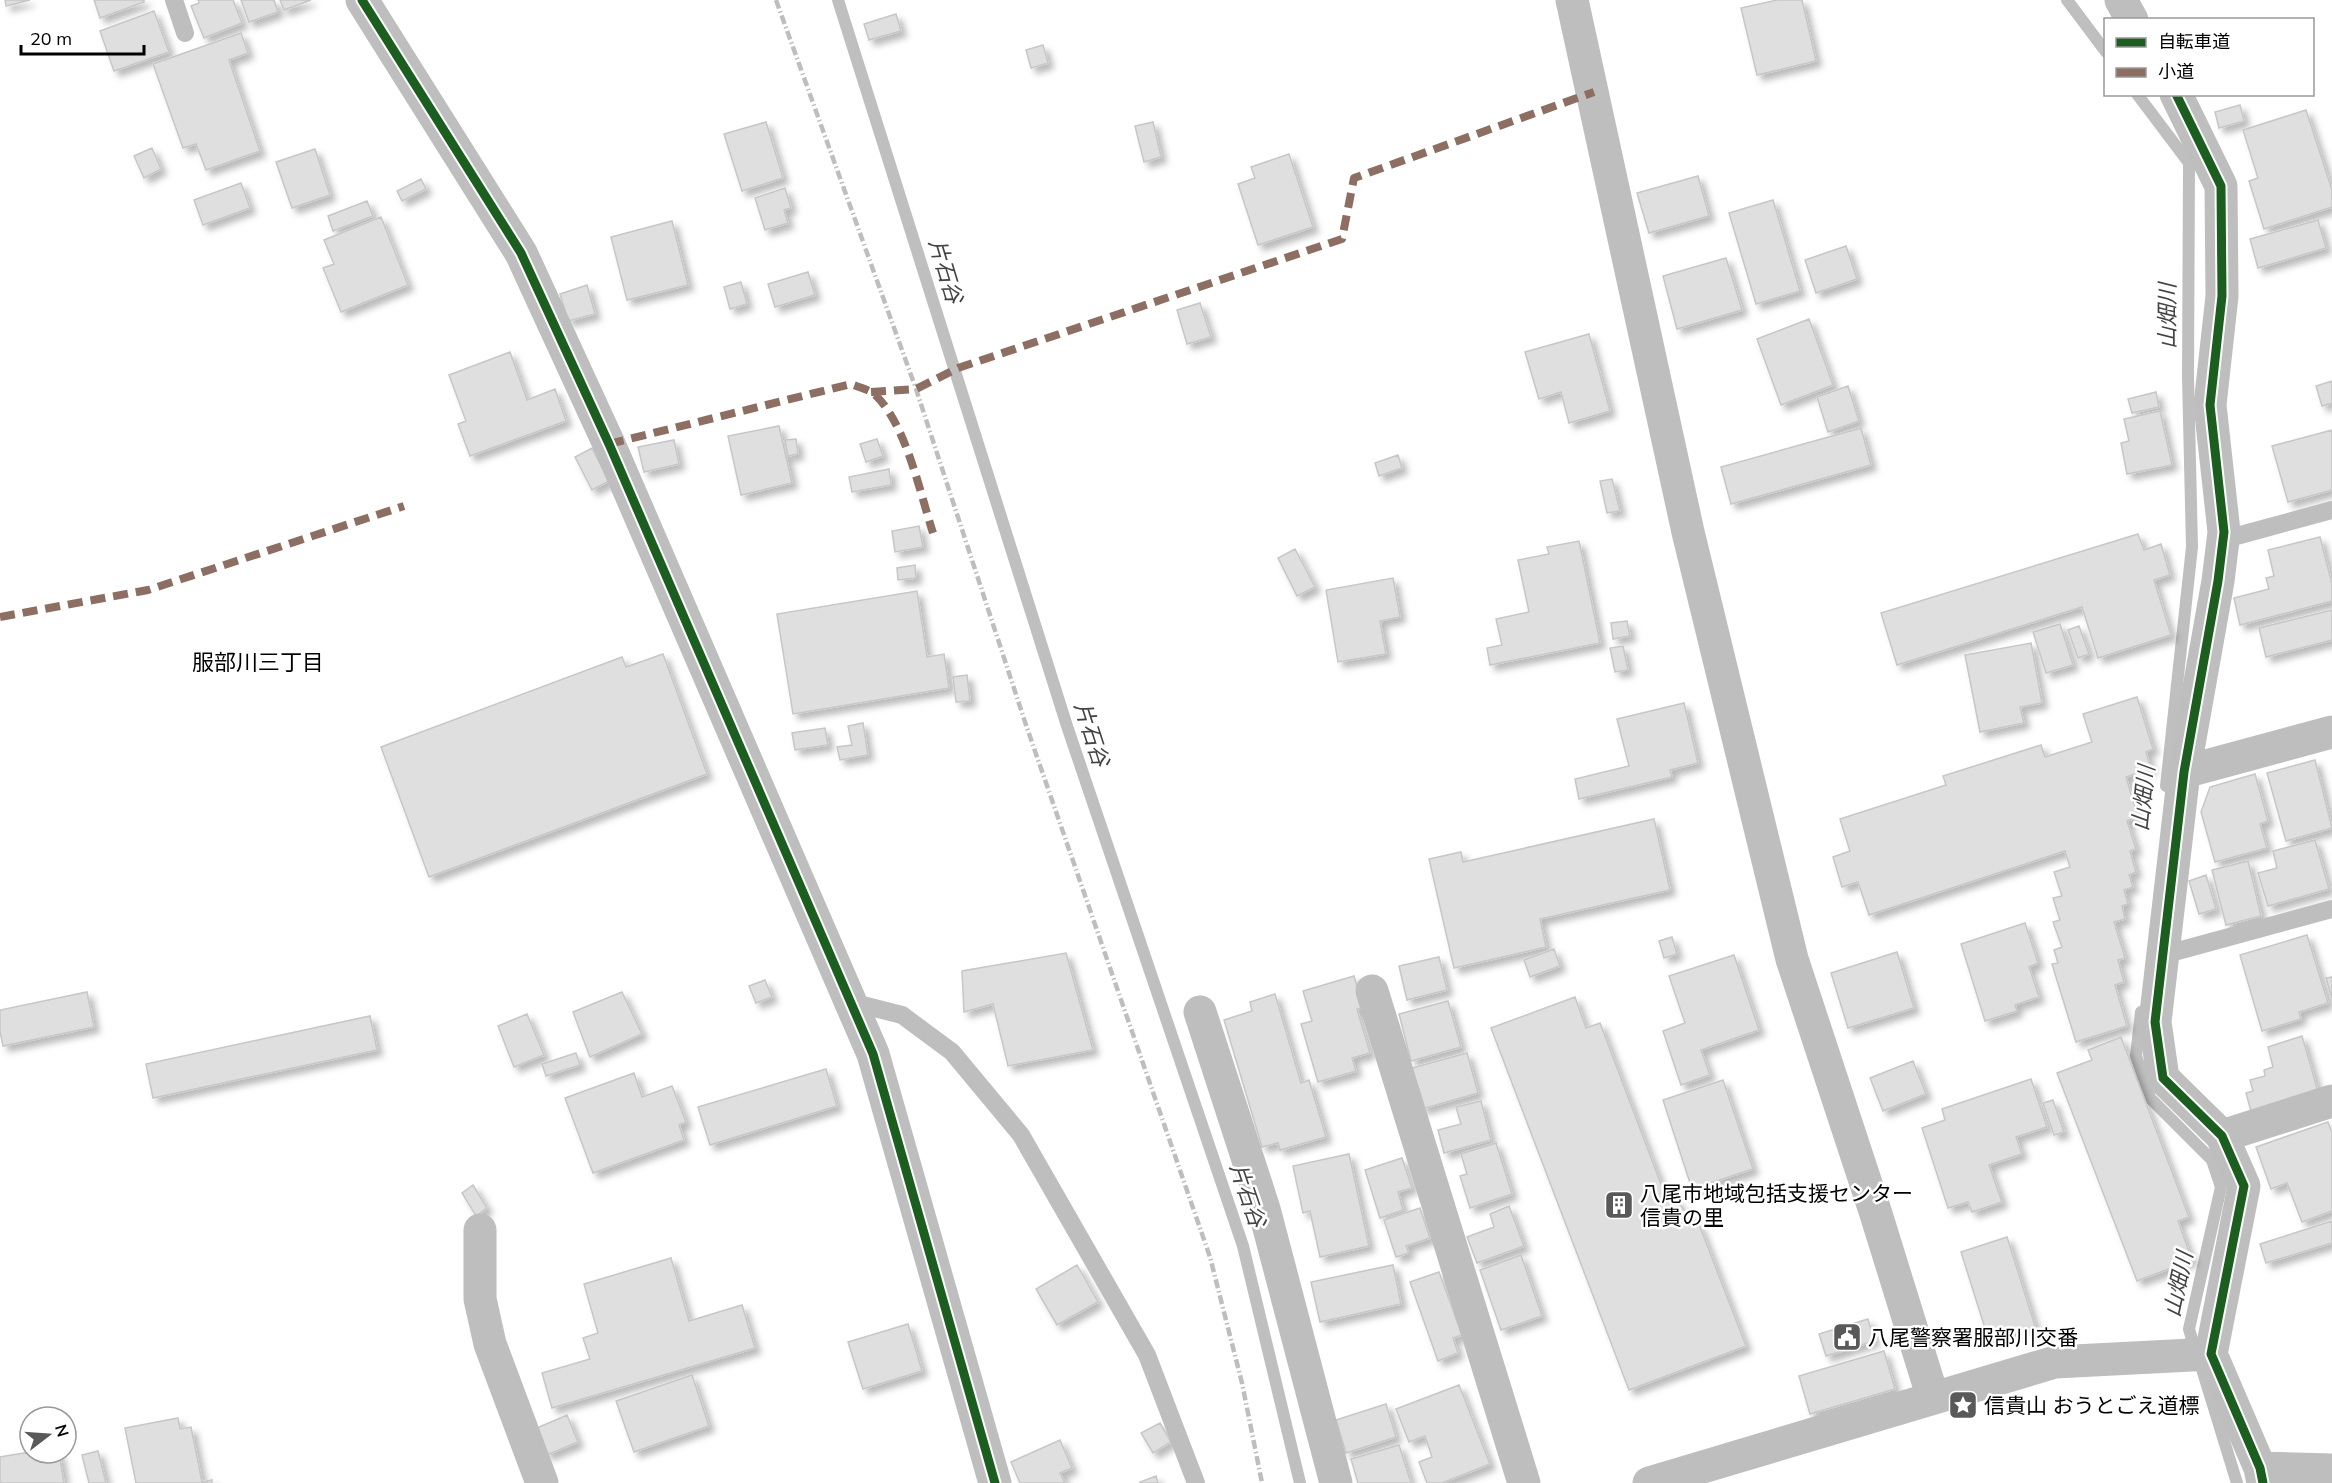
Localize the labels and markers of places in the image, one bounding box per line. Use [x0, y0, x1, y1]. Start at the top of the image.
place label: 八尾市地域包括支援センター 信貴の里 [1640, 1180, 1913, 1230]
building icon: 八尾市地域包括支援センター 信貴の里 [1603, 1189, 1635, 1221]
public building icon: 八尾警察署服部川交番 [1831, 1321, 1863, 1353]
place label: 八尾警察署服部川交番 [1868, 1324, 2078, 1350]
place icon: 信貴山 おうとごえ道標 [1947, 1389, 1979, 1421]
place label: 信貴山 おうとごえ道標 [1984, 1392, 2199, 1418]

